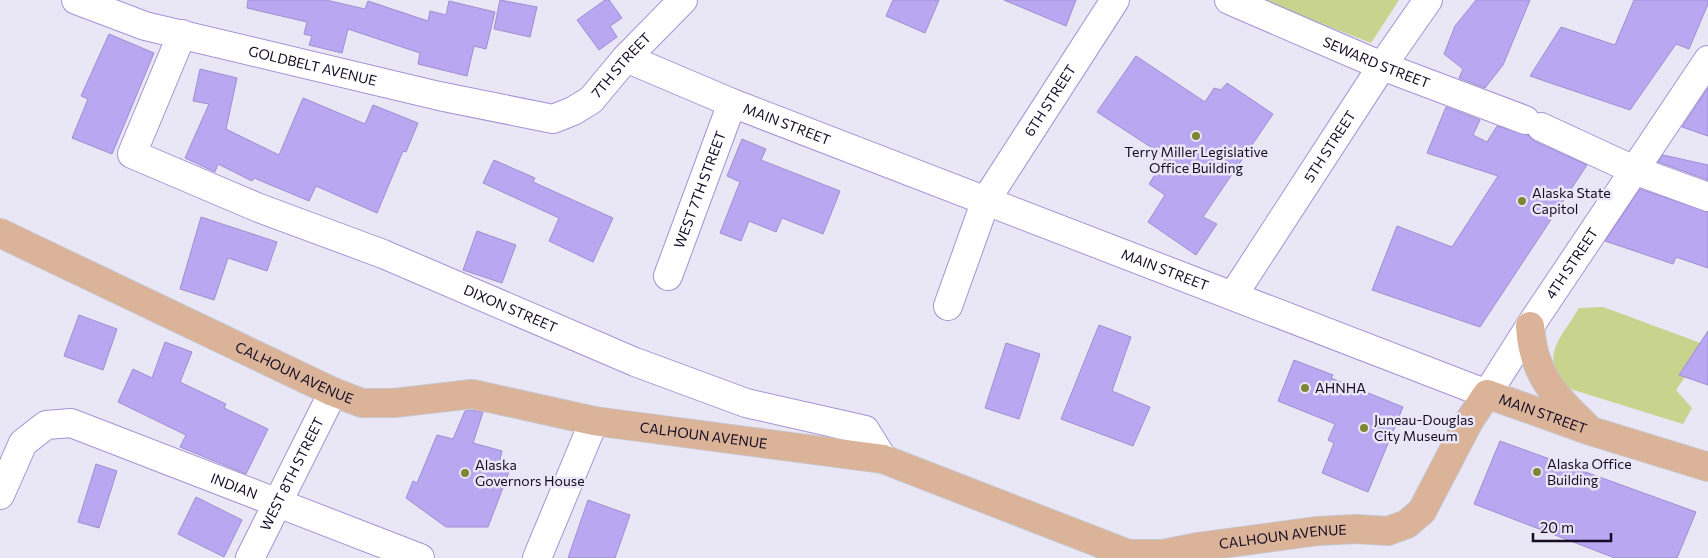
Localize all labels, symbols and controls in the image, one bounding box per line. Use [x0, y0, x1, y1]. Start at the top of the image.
street label: 7TH STREET [587, 29, 654, 101]
street label: SEWARD STREET [1320, 33, 1432, 91]
street label: GOLDBELT AVENUE [247, 42, 379, 89]
street label: 6TH STREET [1020, 61, 1079, 139]
street label: MAIN STREET [741, 99, 833, 148]
street label: 5TH STREET [1300, 107, 1359, 185]
street label: WEST 7TH STREET [670, 128, 729, 251]
marker: Terry Miller Legislative Office Building [1190, 130, 1202, 142]
place label: Terry Miller Legislative Office Building [1124, 143, 1268, 176]
place label: Alaska State Capitol [1532, 184, 1611, 217]
marker: Alaska State Capitol [1516, 195, 1528, 207]
street label: 4TH STREET [1542, 224, 1601, 302]
street label: MAIN STREET [1119, 245, 1211, 294]
street label: DIXON STREET [461, 281, 560, 336]
street label: CALHOUN AVENUE [233, 338, 356, 407]
place label: AHNHA [1315, 379, 1366, 396]
marker: AHNHA [1299, 382, 1311, 394]
street label: MAIN STREET [1497, 390, 1589, 437]
place label: Juneau-Douglas City Museum [1374, 411, 1474, 444]
street label: WEST 8TH STREET [256, 414, 327, 533]
street label: CALHOUN AVENUE [639, 418, 768, 452]
marker: Juneau-Douglas City Museum [1358, 422, 1370, 434]
place label: Alaska Office Building [1547, 455, 1632, 488]
place label: Alaska Governors House [475, 456, 585, 489]
marker: Alaska Office Building [1531, 466, 1543, 478]
marker: Alaska Governors House [459, 467, 471, 479]
street label: INDIAN [208, 469, 260, 502]
scale bar [1533, 510, 1610, 542]
text: 20 m [1540, 518, 1574, 536]
street label: CALHOUN AVENUE [1218, 521, 1347, 552]

